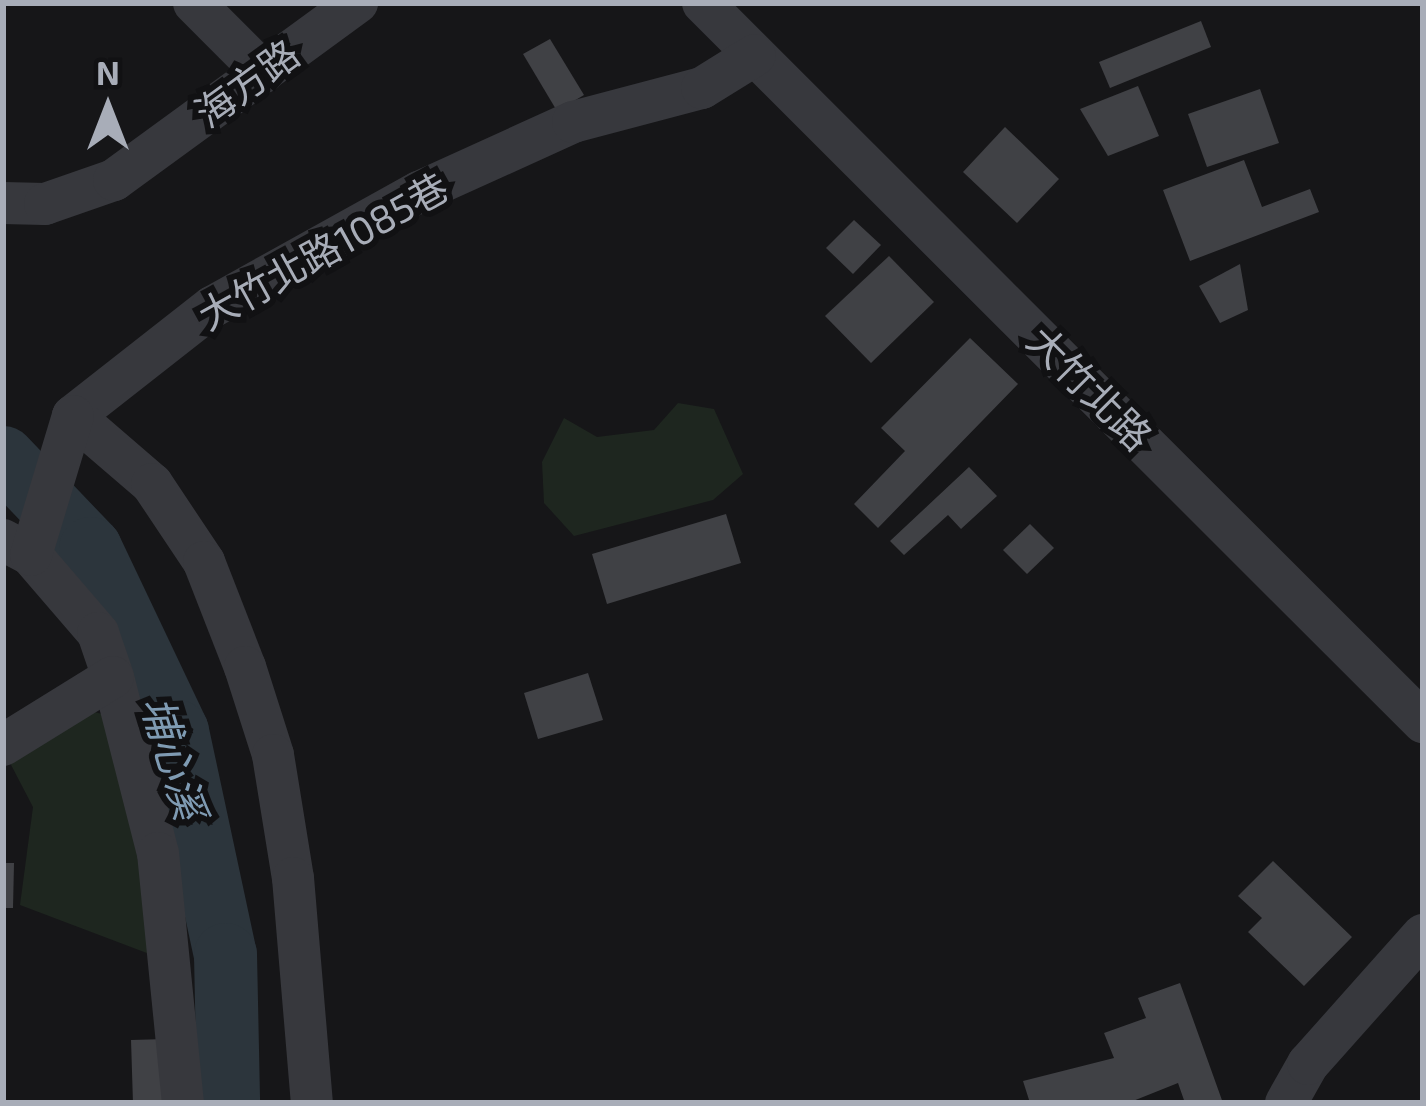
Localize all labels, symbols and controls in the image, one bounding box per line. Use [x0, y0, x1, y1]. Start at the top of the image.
street label: 海方路 [186, 30, 308, 136]
north arrow [48, 48, 168, 168]
text: N [96, 52, 120, 92]
street label: 大竹北路1085巷 [190, 163, 456, 339]
street label: 大竹北路 [1018, 316, 1162, 460]
water label: 埔心溪 [132, 689, 218, 825]

